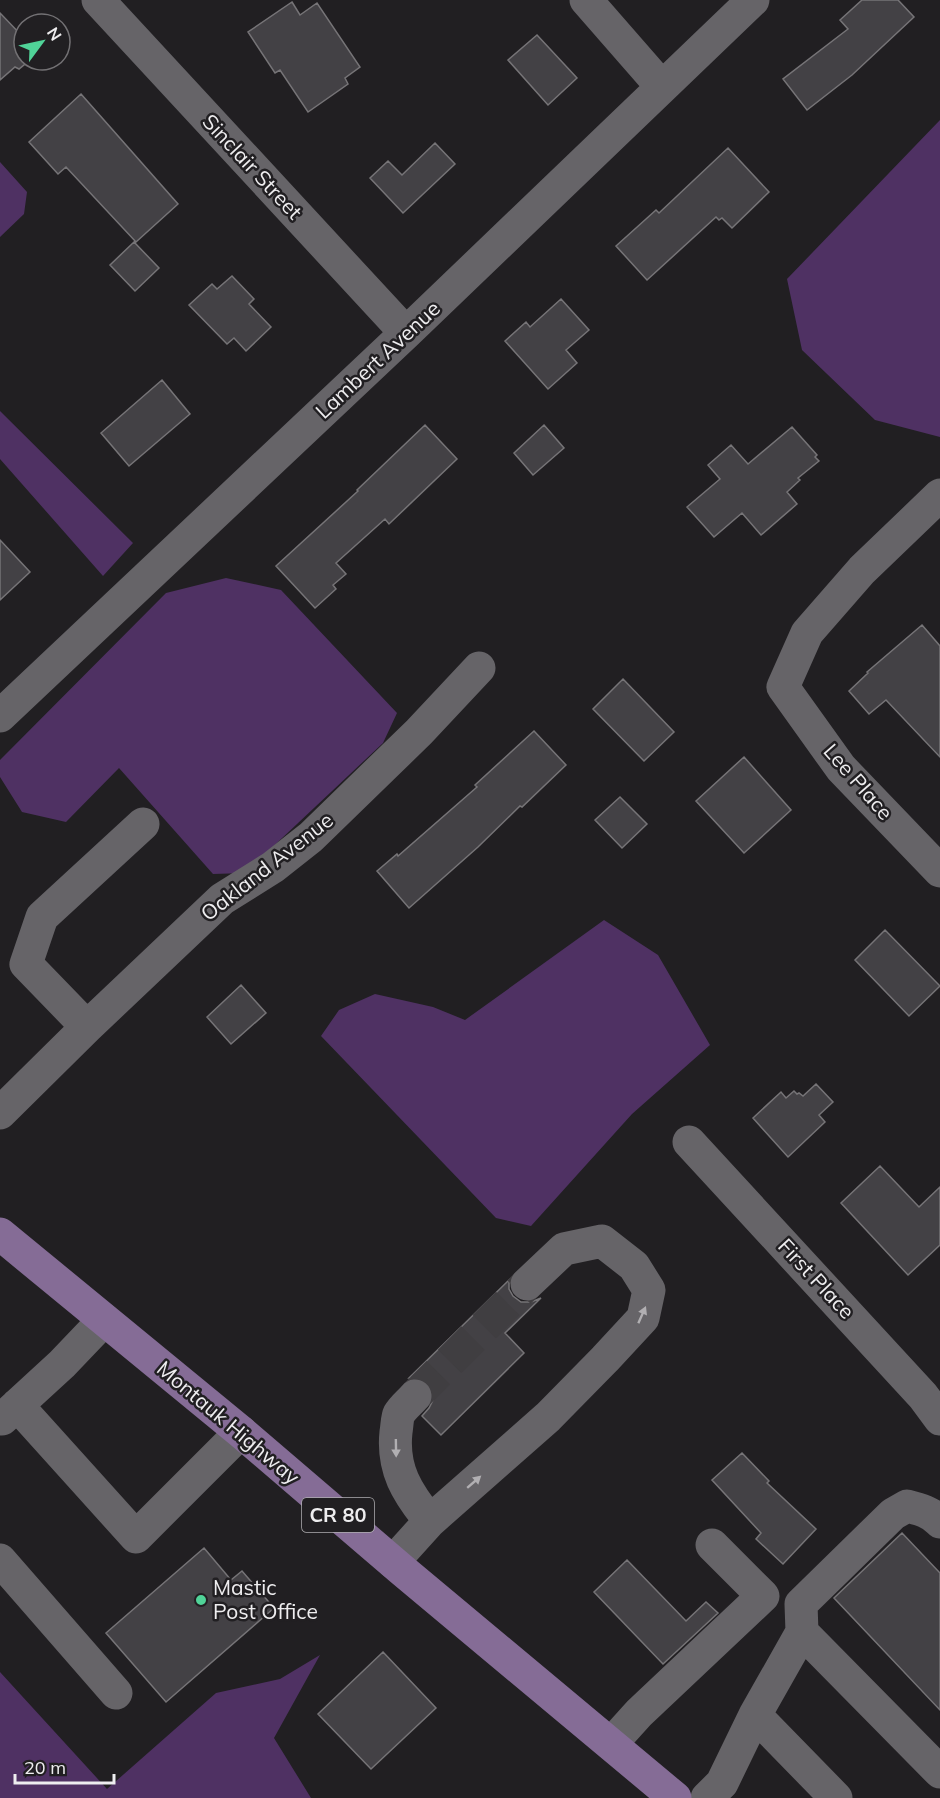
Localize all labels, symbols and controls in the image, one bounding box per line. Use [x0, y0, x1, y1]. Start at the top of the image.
north arrow [12, 12, 72, 72]
text: N [43, 23, 66, 44]
street label: Sinclair Street [197, 108, 308, 224]
street label: Lambert Avenue [310, 295, 445, 424]
street label: Lee Place [819, 738, 899, 825]
street label: Oakland Avenue [195, 806, 338, 926]
street label: First Place [773, 1233, 860, 1324]
one-way arrow [637, 1305, 647, 1323]
street label: Montauk Highway [152, 1355, 305, 1490]
one-way arrow [391, 1439, 401, 1458]
one-way arrow [466, 1476, 481, 1489]
road number: CR 80 [302, 1498, 374, 1532]
place label: Mastic Post Office [213, 1574, 318, 1624]
marker: Mastic Post Office [194, 1593, 208, 1607]
scale bar [15, 1747, 114, 1785]
text: 20 m [24, 1756, 66, 1779]

